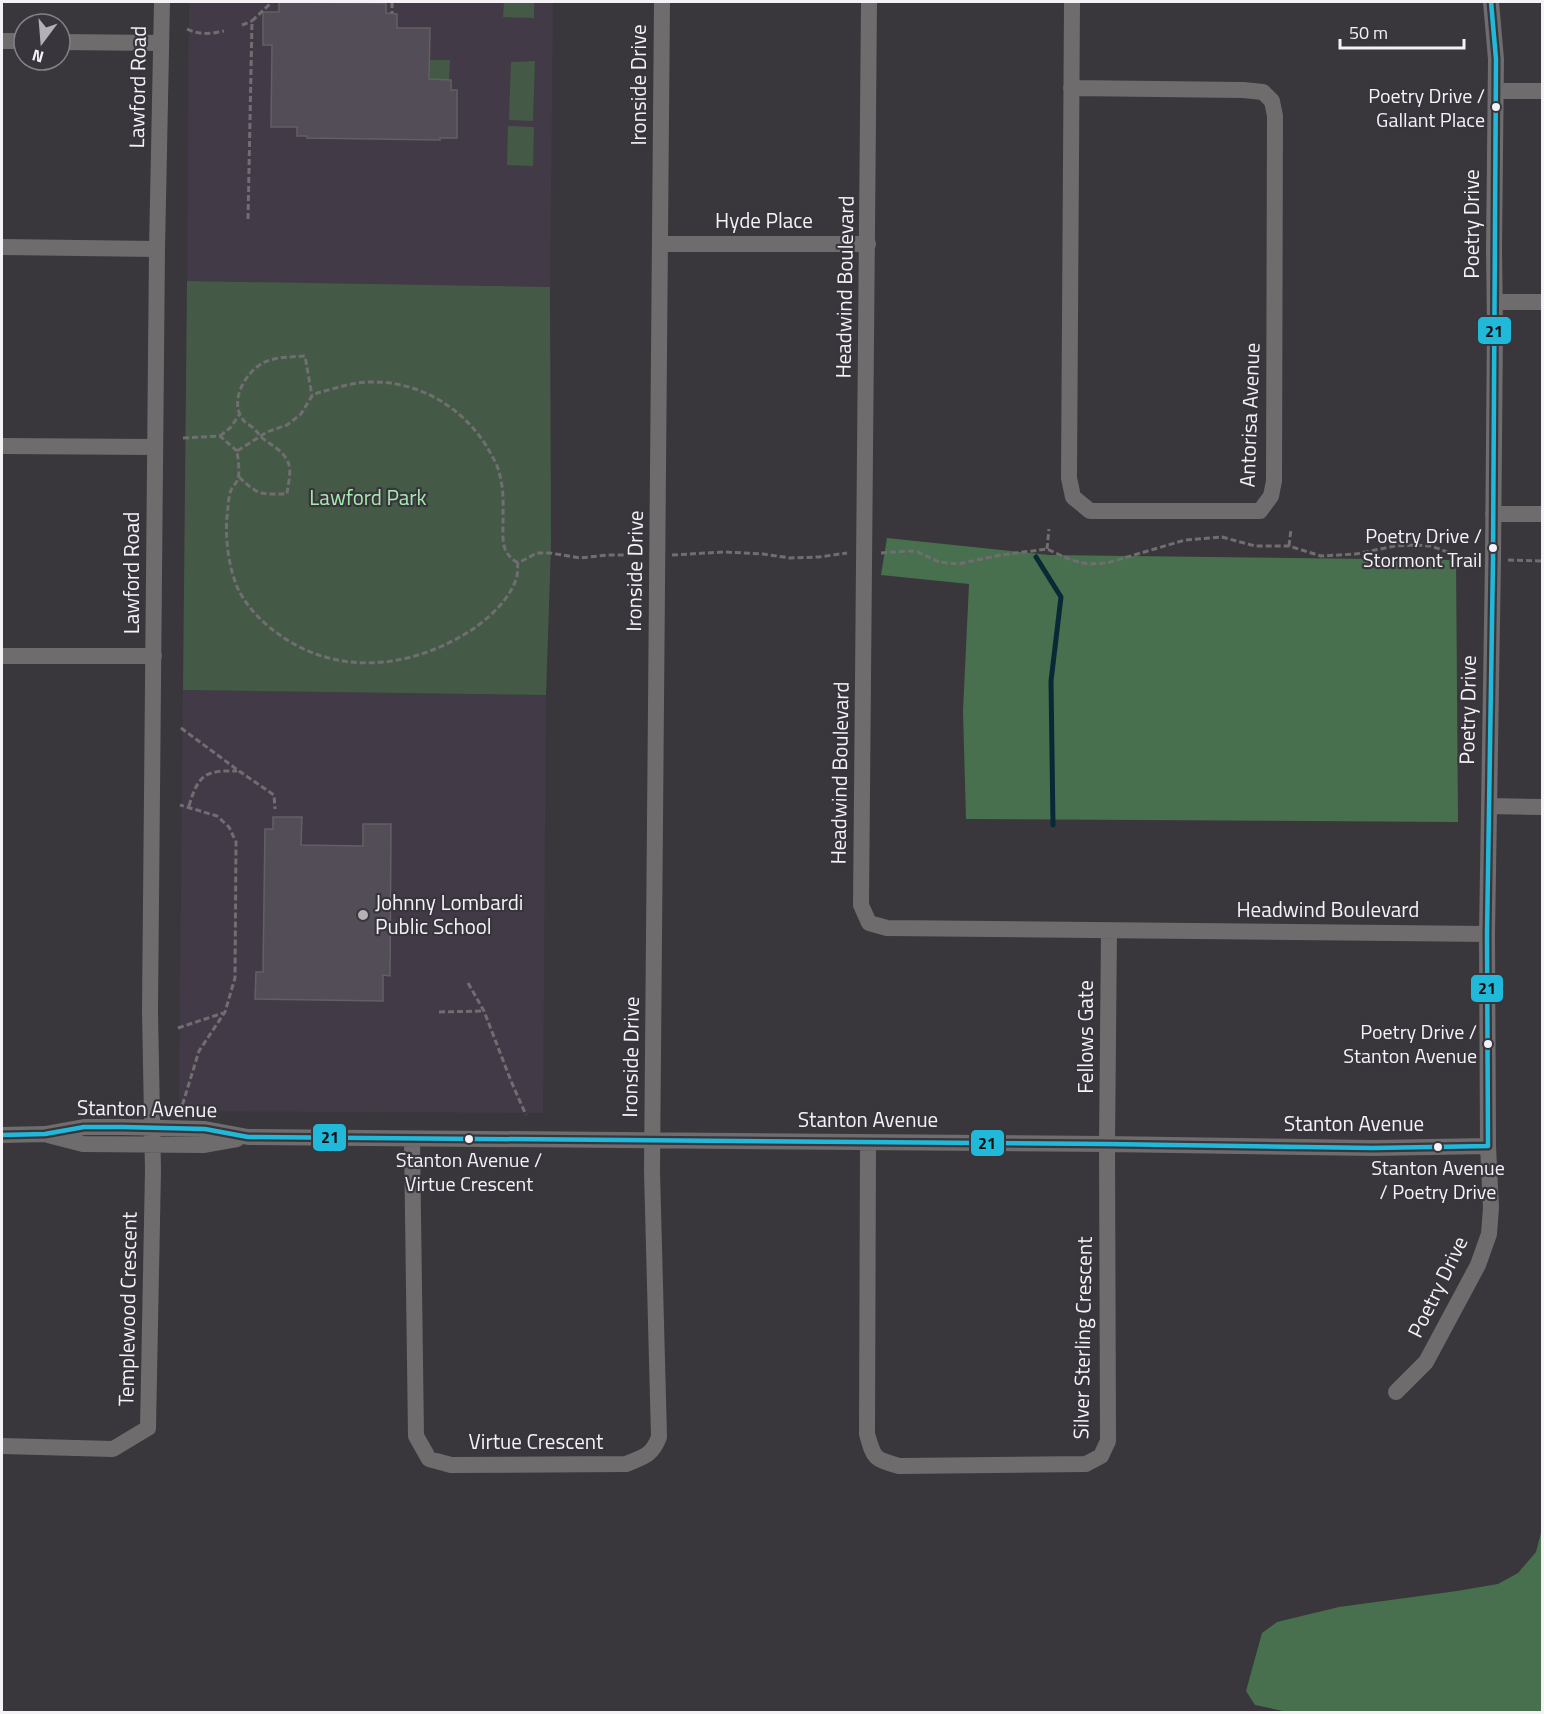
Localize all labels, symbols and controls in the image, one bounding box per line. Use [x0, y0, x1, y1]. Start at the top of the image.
north arrow [12, 12, 72, 72]
scale bar [1340, 12, 1464, 50]
text: 50 m [1349, 19, 1388, 46]
street label: Ironside Drive [622, 24, 654, 146]
street label: Lawford Road [120, 25, 154, 149]
text: N [29, 43, 47, 69]
place label: Poetry Drive / Gallant Place [1368, 80, 1485, 135]
marker: Poetry Drive / Gallant Place [1490, 101, 1502, 113]
street label: Poetry Drive [1455, 169, 1487, 279]
street label: Headwind Boulevard [826, 195, 862, 379]
street label: Hyde Place [715, 204, 813, 236]
line badge: 21 [1477, 316, 1512, 345]
text: 21 [1485, 319, 1503, 343]
street label: Antorisa Avenue [1230, 342, 1268, 488]
park label: Lawford Park [309, 481, 427, 513]
street label: Ironside Drive [617, 510, 651, 632]
street label: Lawford Road [115, 512, 147, 634]
place label: Poetry Drive / Stormont Trail [1363, 520, 1482, 575]
marker: Poetry Drive / Stormont Trail [1487, 542, 1499, 554]
street label: Poetry Drive [1450, 655, 1484, 765]
street label: Headwind Boulevard [821, 681, 857, 865]
place label: Johnny Lombardi Public School [375, 886, 523, 942]
street label: Headwind Boulevard [1237, 893, 1419, 925]
marker: Johnny Lombardi Public School [356, 908, 370, 922]
line badge: 21 [1470, 974, 1504, 1003]
text: 21 [1478, 976, 1496, 1000]
street label: Fellows Gate [1069, 980, 1101, 1094]
street label: Ironside Drive [613, 996, 647, 1118]
place label: Poetry Drive / Stanton Avenue [1343, 1016, 1477, 1071]
marker: Poetry Drive / Stanton Avenue [1482, 1038, 1494, 1050]
street label: Stanton Avenue [77, 1091, 217, 1125]
street label: Stanton Avenue [798, 1103, 938, 1135]
street label: Stanton Avenue [1284, 1107, 1424, 1139]
line badge: 21 [312, 1123, 347, 1152]
text: 21 [321, 1125, 339, 1149]
line badge: 21 [970, 1129, 1005, 1157]
text: 21 [978, 1131, 996, 1155]
marker: Stanton Avenue / Virtue Crescent [463, 1133, 475, 1145]
marker: Stanton Avenue / Poetry Drive [1432, 1141, 1444, 1153]
place label: Stanton Avenue / Virtue Crescent [396, 1144, 542, 1199]
place label: Stanton Avenue / Poetry Drive [1371, 1152, 1505, 1207]
street label: Templewood Crescent [109, 1211, 145, 1407]
street label: Poetry Drive [1399, 1230, 1475, 1343]
street label: Silver Sterling Crescent [1064, 1236, 1100, 1440]
street label: Virtue Crescent [469, 1425, 604, 1457]

